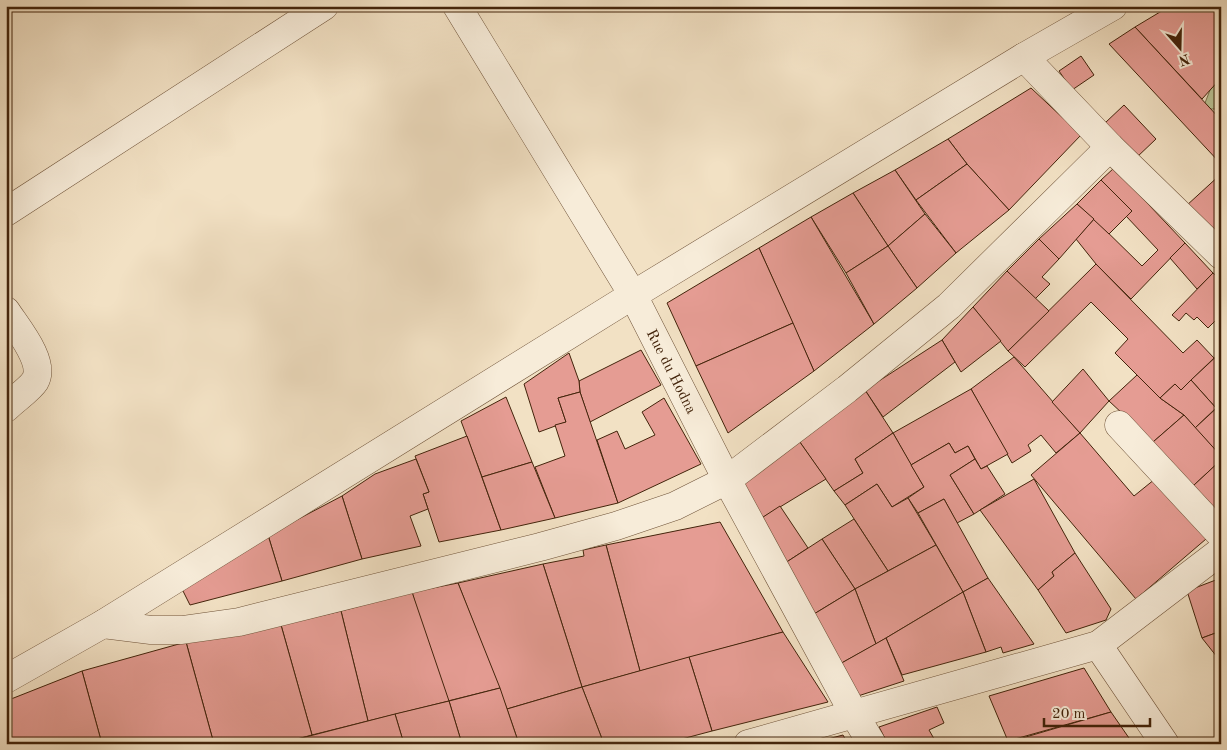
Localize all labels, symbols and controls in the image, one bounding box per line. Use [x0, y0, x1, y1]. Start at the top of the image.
north arrow [1154, 22, 1204, 72]
text: N [1176, 51, 1192, 68]
street label: Rue du Hodna [643, 327, 698, 417]
scale bar [1044, 695, 1151, 727]
text: 20 m [1052, 707, 1086, 722]

